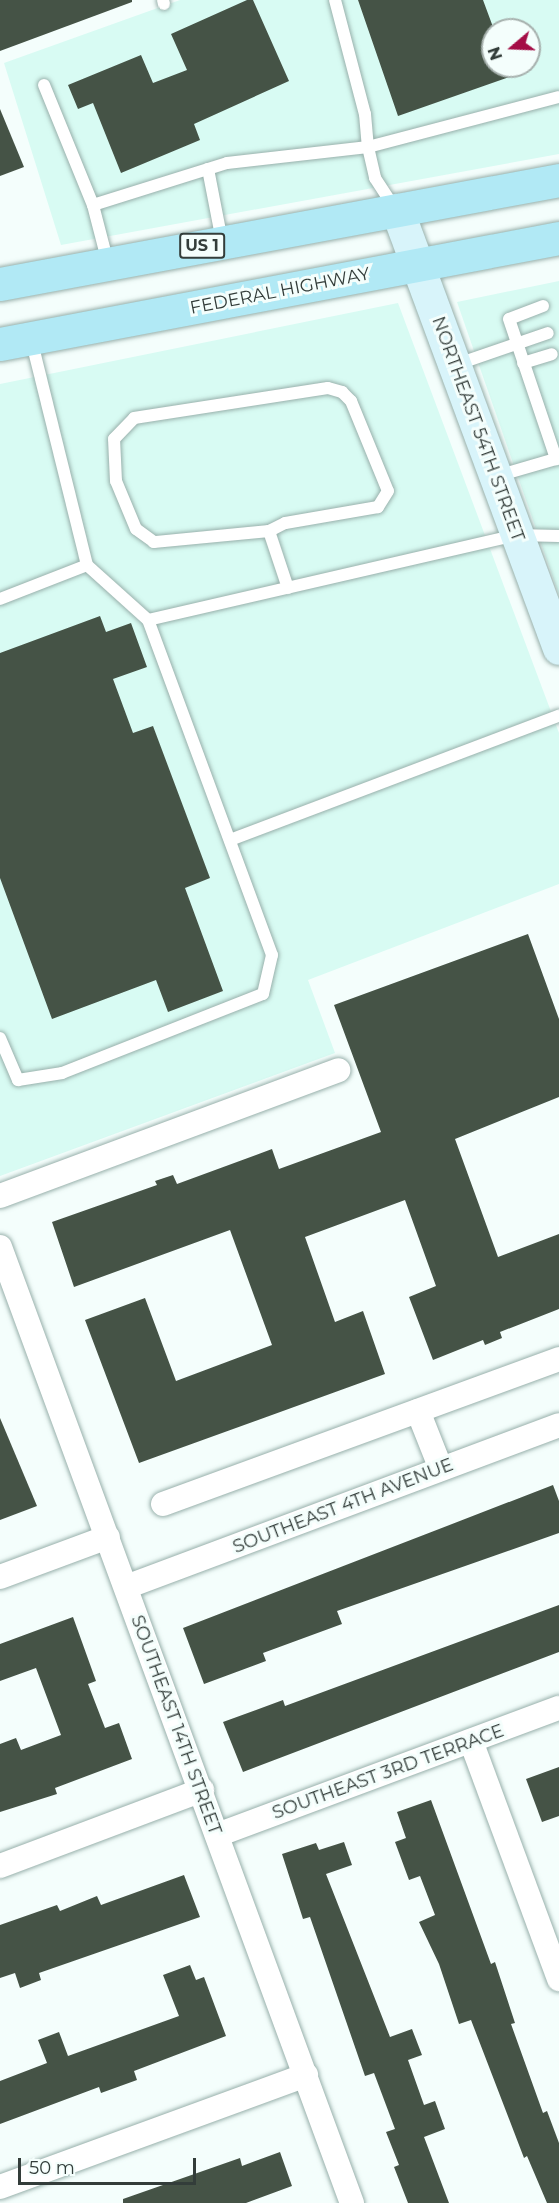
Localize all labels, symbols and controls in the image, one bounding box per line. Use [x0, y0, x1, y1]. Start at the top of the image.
north arrow [481, 18, 541, 78]
text: N [484, 44, 506, 63]
road number: US 1 [178, 233, 226, 259]
street label: FEDERAL HIGHWAY [188, 263, 372, 319]
street label: NORTHEAST 54TH STREET [427, 314, 529, 544]
street label: SOUTHEAST 4TH AVENUE [230, 1454, 456, 1558]
street label: SOUTHEAST 14TH STREET [126, 1612, 226, 1838]
street label: SOUTHEAST 3RD TERRACE [269, 1720, 507, 1824]
scale bar [21, 2146, 200, 2184]
text: 50 m [29, 2157, 75, 2179]

